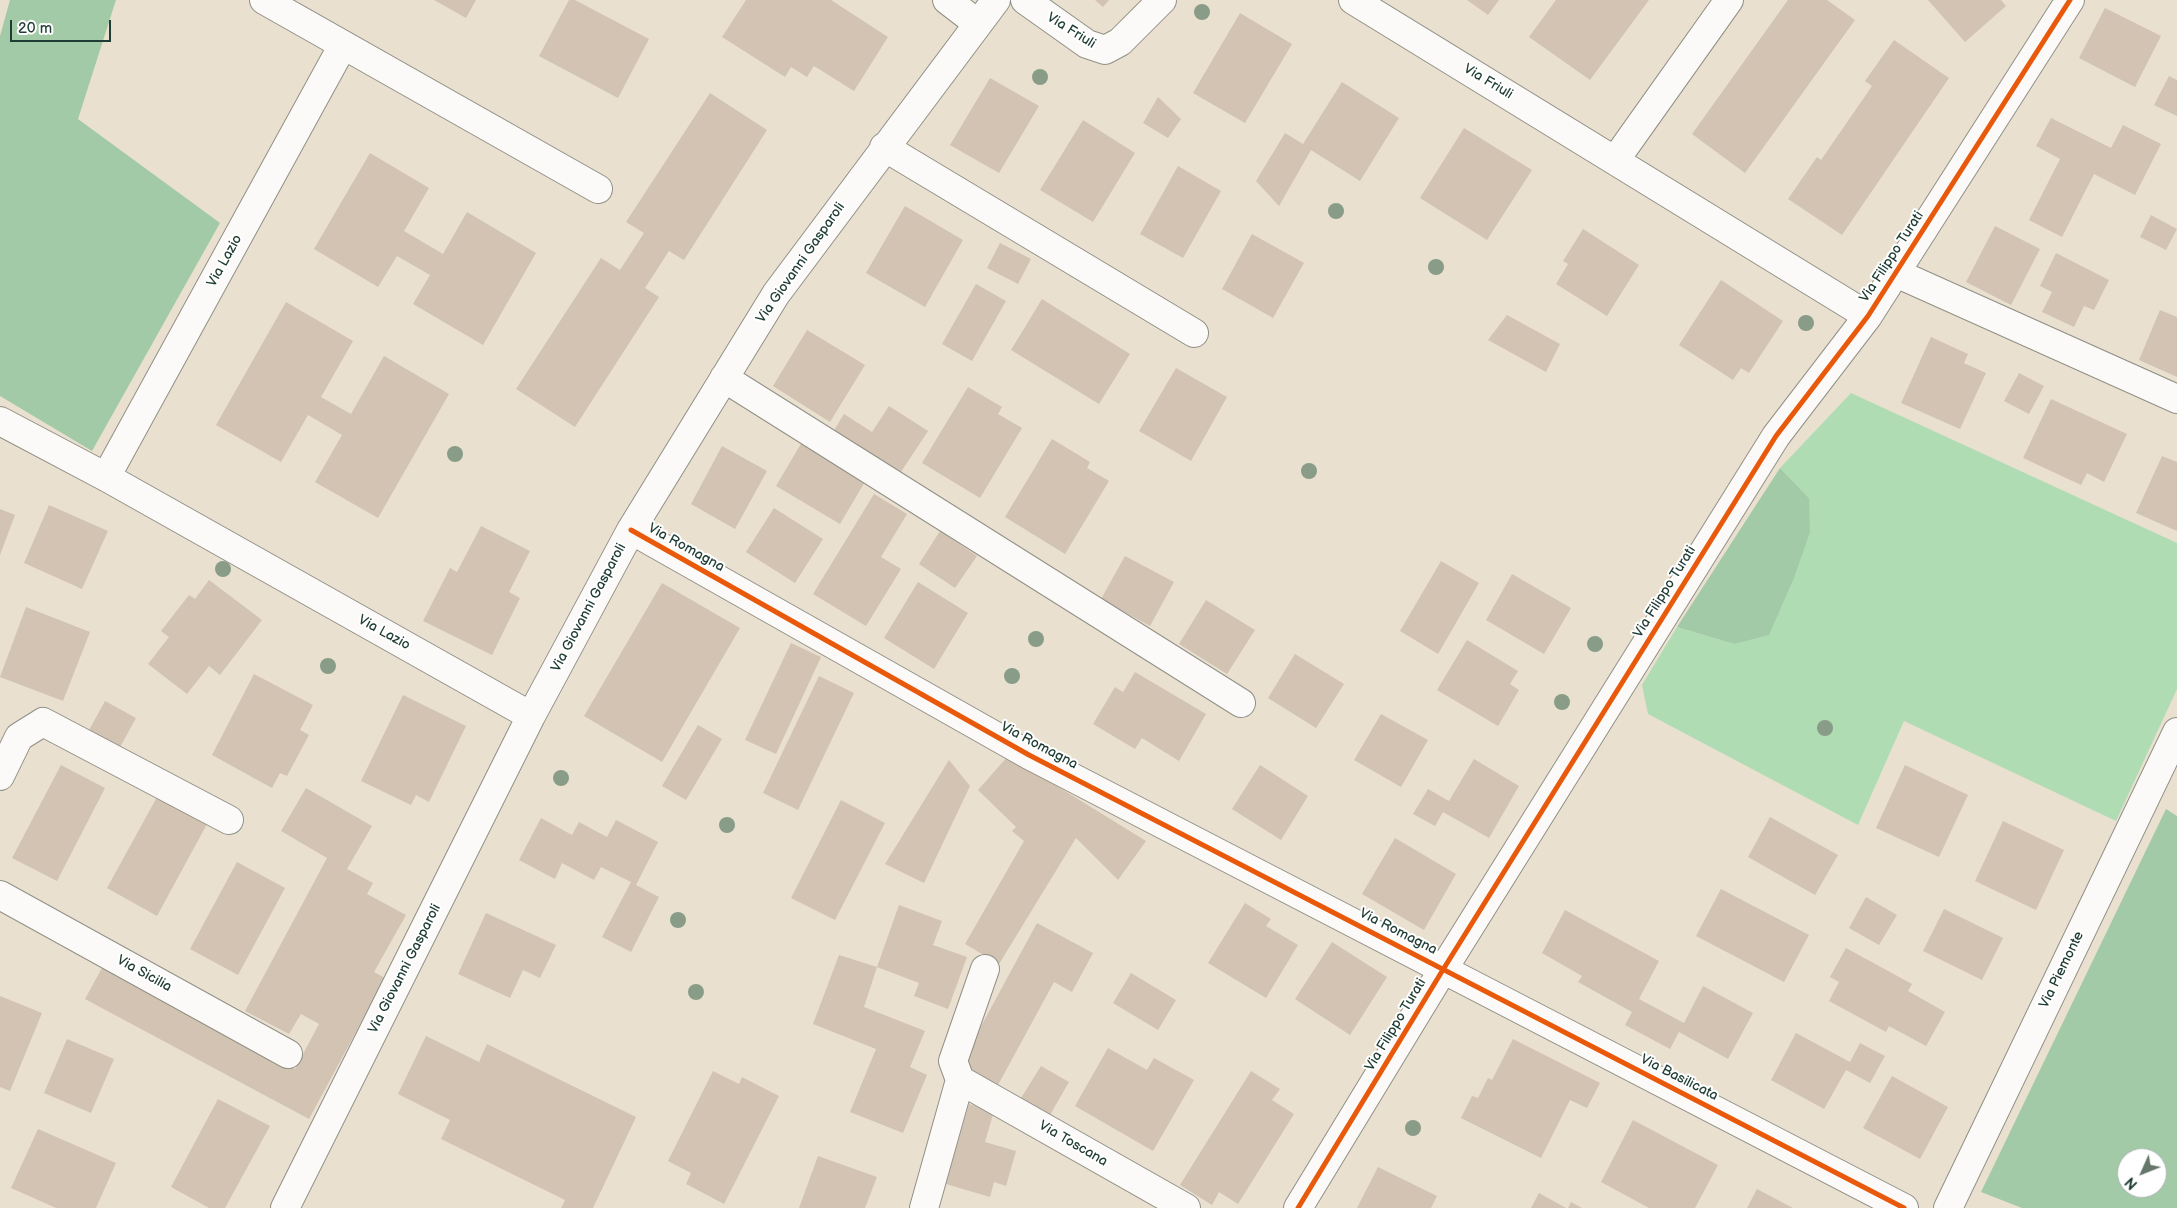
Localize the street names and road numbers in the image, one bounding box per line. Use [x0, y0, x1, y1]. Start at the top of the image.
street label: Via Friuli [1043, 9, 1099, 53]
street label: Via Friuli [1460, 61, 1516, 103]
street label: Via Giovanni Gasparoli [753, 200, 849, 326]
street label: Via Filippo Turati [1856, 208, 1928, 306]
street label: Via Lazio [204, 232, 246, 290]
street label: Via Romagna [645, 520, 727, 576]
street label: Via Giovanni Gasparoli [548, 541, 630, 675]
street label: Via Filippo Turati [1630, 543, 1700, 641]
street label: Via Lazio [355, 612, 413, 654]
street label: Via Romagna [998, 719, 1080, 773]
street label: Via Giovanni Gasparoli [365, 901, 445, 1037]
street label: Via Romagna [1356, 905, 1440, 959]
street label: Via Piemonte [2036, 929, 2088, 1011]
street label: Via Sicilia [114, 952, 174, 996]
street label: Via Filippo Turati [1362, 976, 1430, 1074]
street label: Via Basilicata [1637, 1051, 1721, 1105]
street label: Via Toscana [1036, 1118, 1110, 1170]

